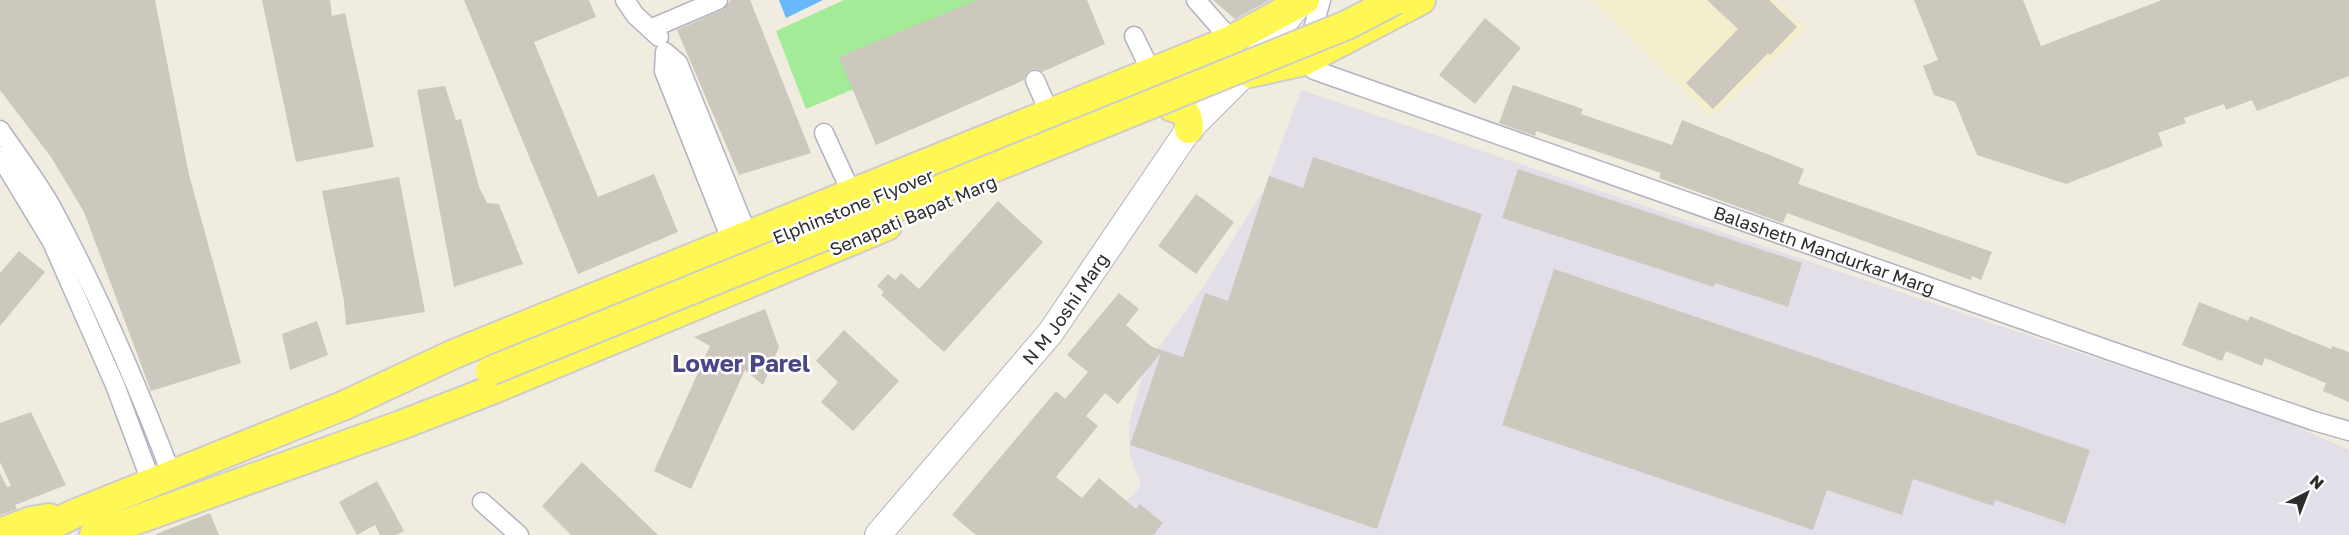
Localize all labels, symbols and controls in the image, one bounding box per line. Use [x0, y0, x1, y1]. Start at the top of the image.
street label: Elphinstone Flyover [769, 164, 937, 248]
street label: Senapati Bapat Marg [826, 170, 1000, 260]
street label: Balasheth Mandurkar Marg [1711, 201, 1938, 299]
street label: N M Joshi Marg [1017, 248, 1113, 369]
district label: Lower Parel [672, 348, 810, 377]
north arrow [2277, 463, 2337, 523]
text: N [2306, 470, 2328, 493]

